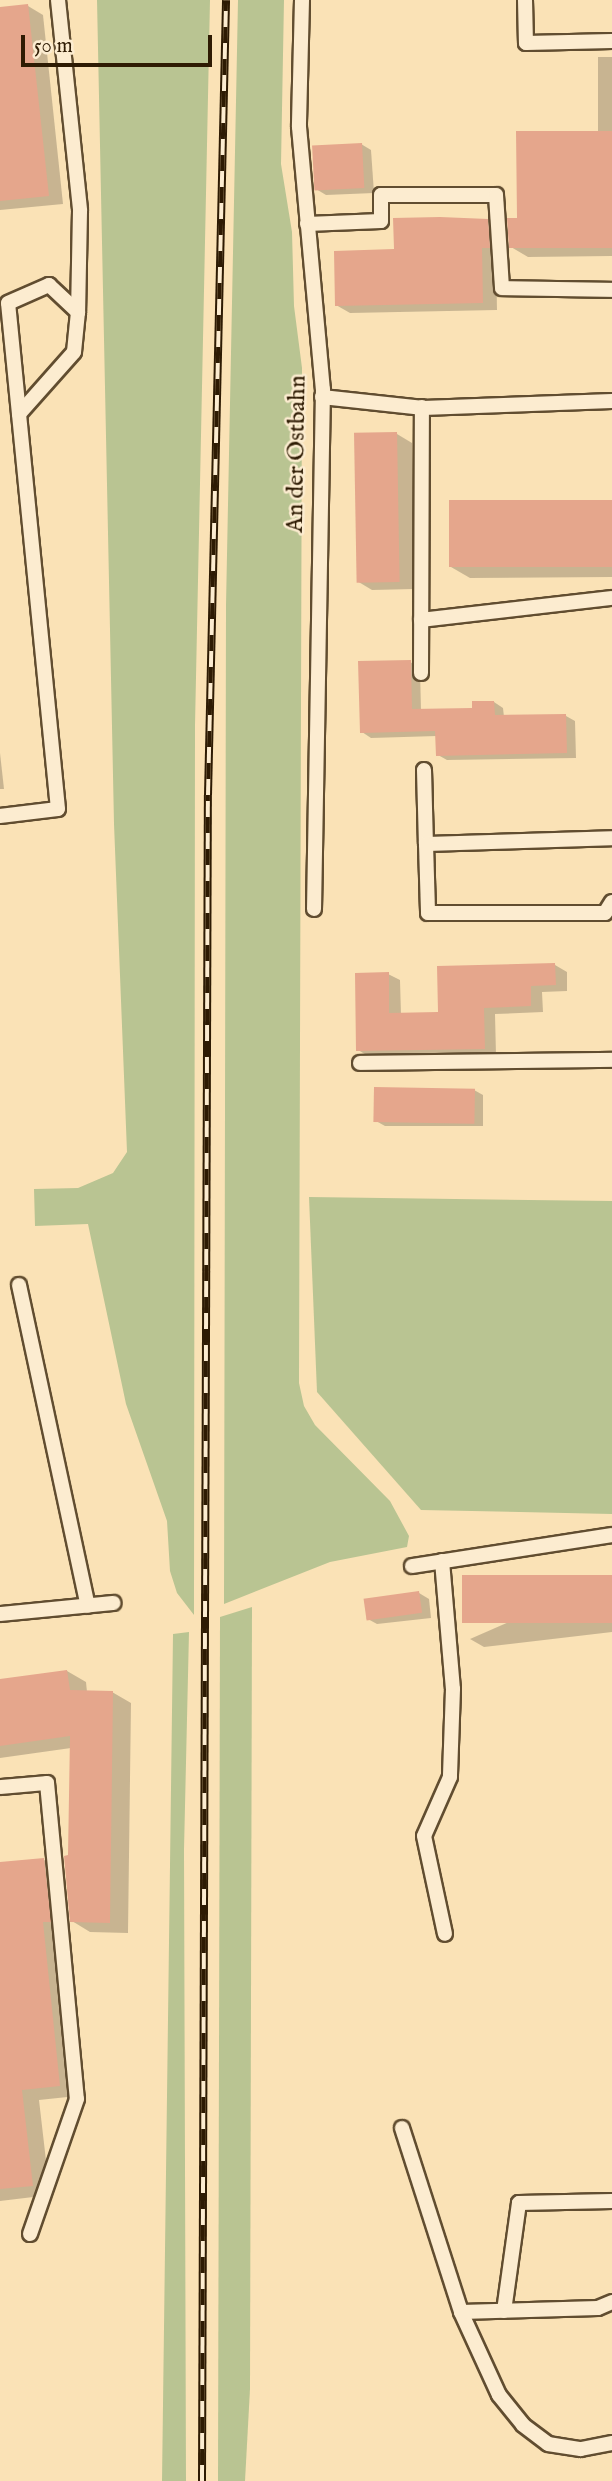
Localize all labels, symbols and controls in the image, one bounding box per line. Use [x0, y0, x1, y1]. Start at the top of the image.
scale bar [24, 21, 215, 65]
text: 50 m [34, 33, 73, 60]
street label: An der Ostbahn [281, 375, 313, 533]

